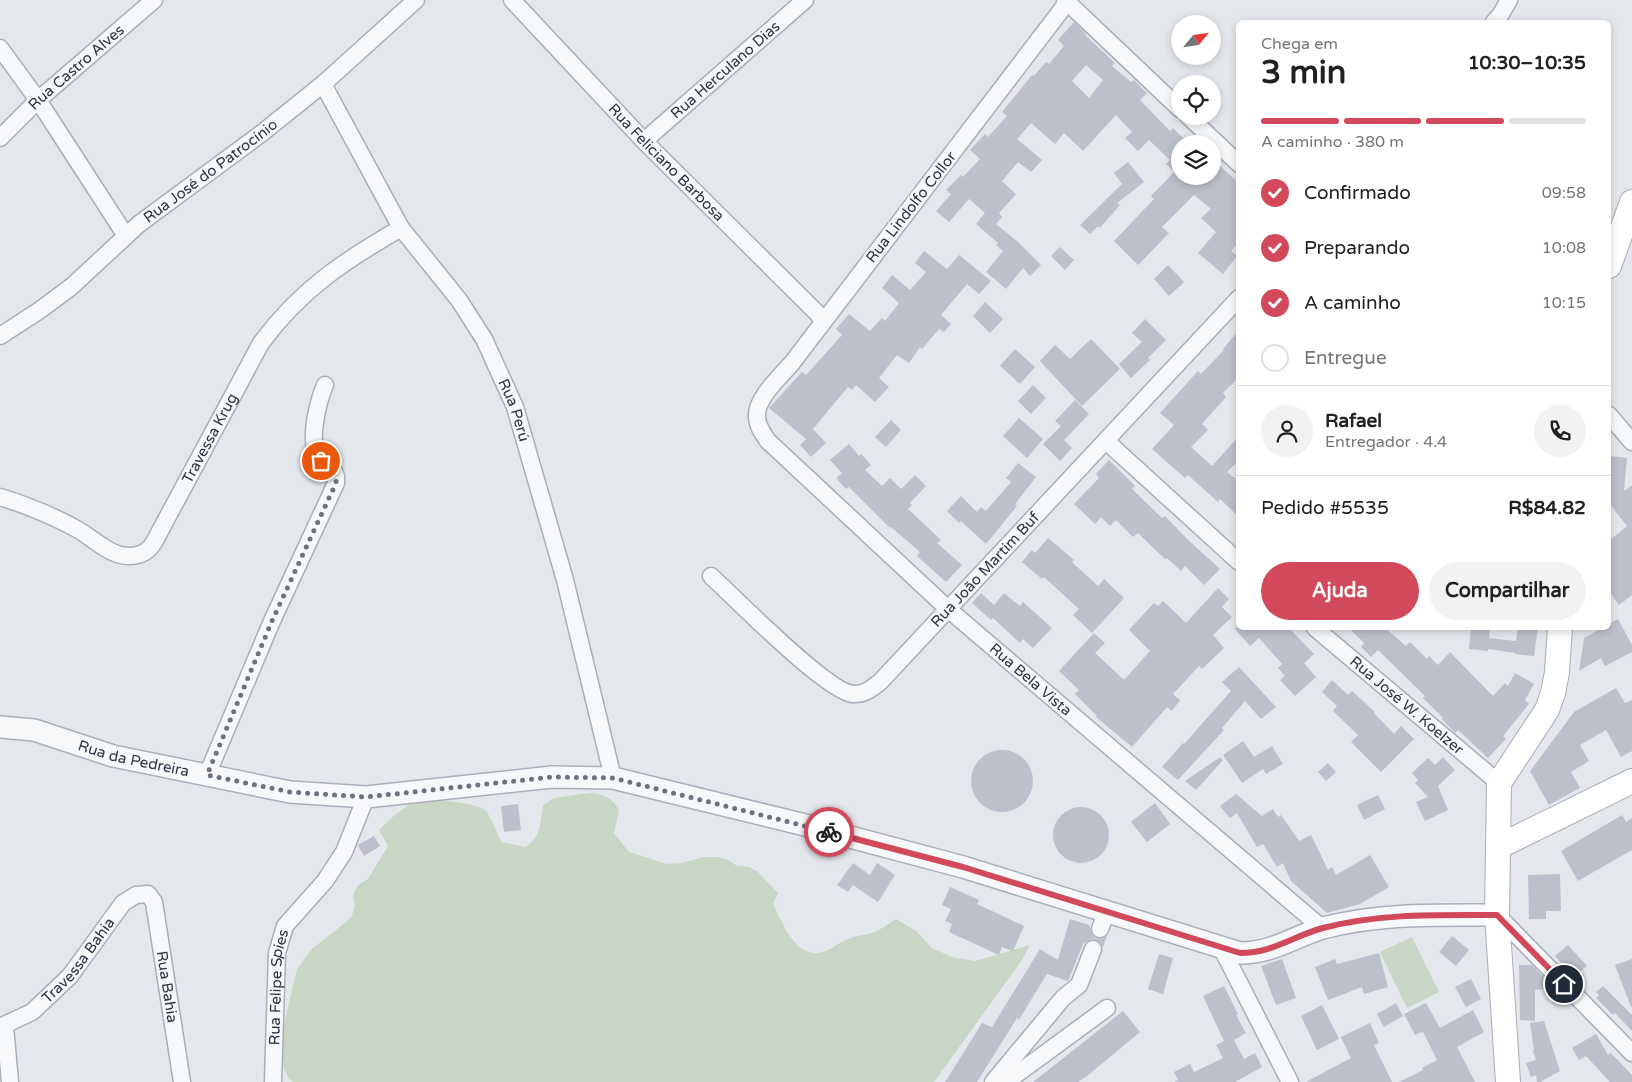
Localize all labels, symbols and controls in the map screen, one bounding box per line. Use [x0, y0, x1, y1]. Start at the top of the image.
north arrow [1171, 15, 1221, 65]
map controls [1171, 15, 1221, 185]
street label: Rua Herculano Dias [667, 17, 784, 123]
street label: Rua Castro Alves [24, 21, 128, 114]
text: Chega em [1261, 34, 1338, 54]
text: 10:30–10:35 [1468, 52, 1586, 74]
text: 3 min [1261, 54, 1346, 92]
button: locate [1171, 75, 1221, 125]
street label: Rua Feliciano Barbosa [605, 100, 728, 225]
street label: Rua José do Patrocínio [140, 115, 281, 227]
text: A caminho · 380 m [1261, 132, 1404, 152]
button: layers [1171, 135, 1221, 185]
street label: Rua Lindolfo Collor [862, 148, 960, 266]
icon: check [1261, 179, 1289, 207]
text: Confirmado [1304, 182, 1411, 204]
text: 09:58 [1542, 183, 1586, 203]
icon: check [1261, 234, 1289, 262]
text: Preparando [1304, 237, 1410, 259]
text: 10:08 [1542, 238, 1586, 258]
icon: check [1261, 289, 1289, 317]
text: A caminho [1304, 292, 1401, 314]
text: 10:15 [1542, 293, 1586, 313]
text: Entregue [1304, 347, 1387, 369]
street label: Rua Perú [494, 376, 533, 444]
street label: Travessa Krug [178, 390, 241, 486]
button: person [1261, 405, 1313, 457]
button: phone [1534, 405, 1586, 457]
text: Rafael [1325, 410, 1382, 432]
text: Entregador · 4.4 [1325, 432, 1447, 452]
pin [300, 440, 342, 482]
icon: bag [307, 447, 335, 475]
text: Pedido #5535 [1261, 497, 1389, 519]
text: R$84.82 [1508, 497, 1586, 519]
street label: Rua João Martim Buf [927, 508, 1043, 631]
button: Ajuda [1261, 562, 1419, 620]
button: Compartilhar [1429, 562, 1586, 620]
street label: Rua Bela Vista [986, 639, 1075, 720]
street label: Rua José W. Koelzer [1346, 652, 1468, 759]
street label: Rua da Pedreira [76, 736, 191, 780]
courier [804, 807, 854, 857]
icon: bike [815, 818, 843, 846]
street label: Travessa Bahia [38, 914, 118, 1007]
street label: Rua Felipe Spies [265, 927, 293, 1046]
street label: Rua Bahia [153, 950, 182, 1024]
pin [1543, 963, 1585, 1005]
icon: home [1550, 970, 1578, 998]

